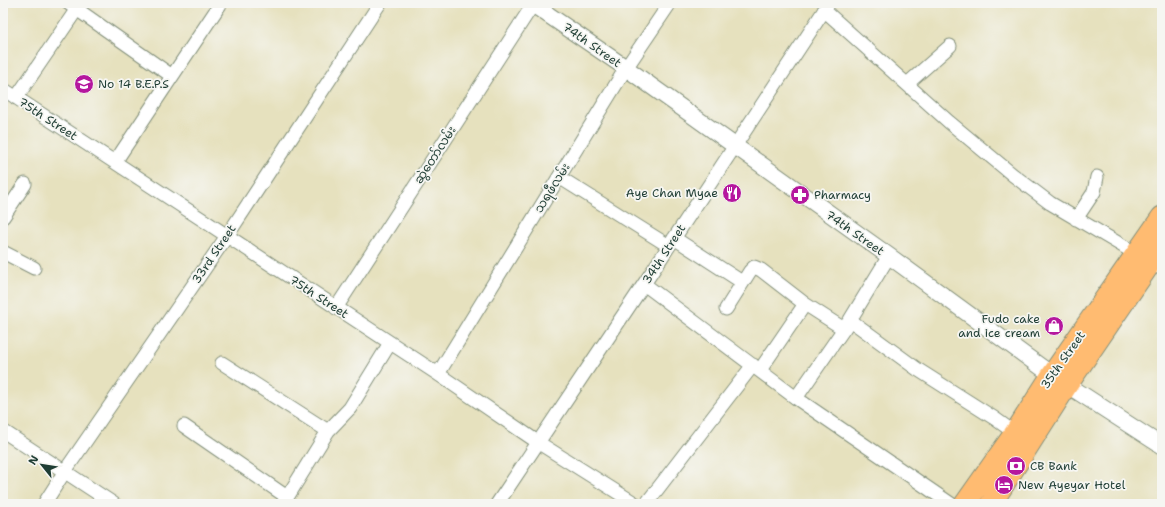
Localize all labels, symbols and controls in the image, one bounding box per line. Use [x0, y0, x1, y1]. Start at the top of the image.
street label: 74th Street [560, 19, 624, 71]
school or university icon: No 14 B.E.P.S [73, 73, 95, 95]
place label: No 14 B.E.P.S [98, 76, 169, 92]
street label: 75th Street [15, 94, 81, 144]
street label: ဆွဲတော်လမ်း [410, 123, 461, 188]
street label: သရဖီလမ်း [530, 160, 575, 217]
restaurant icon: Aye Chan Myae [721, 182, 743, 204]
pharmacy icon: Pharmacy [789, 184, 811, 206]
place label: Aye Chan Myae [626, 185, 718, 201]
place label: Pharmacy [814, 187, 871, 203]
street label: 74th Street [823, 207, 887, 259]
street label: 33rd Street [188, 221, 240, 287]
street label: 34th Street [639, 221, 689, 287]
street label: 75th Street [286, 272, 352, 322]
place label: Fudo cake and ice cream [958, 311, 1040, 341]
shop icon: Fudo cake and ice cream [1043, 315, 1065, 337]
street label: 35th Street [1037, 328, 1089, 392]
north arrow [22, 445, 62, 485]
text: N [25, 452, 43, 468]
bank icon: CB Bank [1005, 455, 1027, 477]
place label: CB Bank [1030, 458, 1077, 474]
hotel icon: New Ayeyar Hotel [993, 474, 1015, 496]
place label: New Ayeyar Hotel [1018, 477, 1126, 493]

